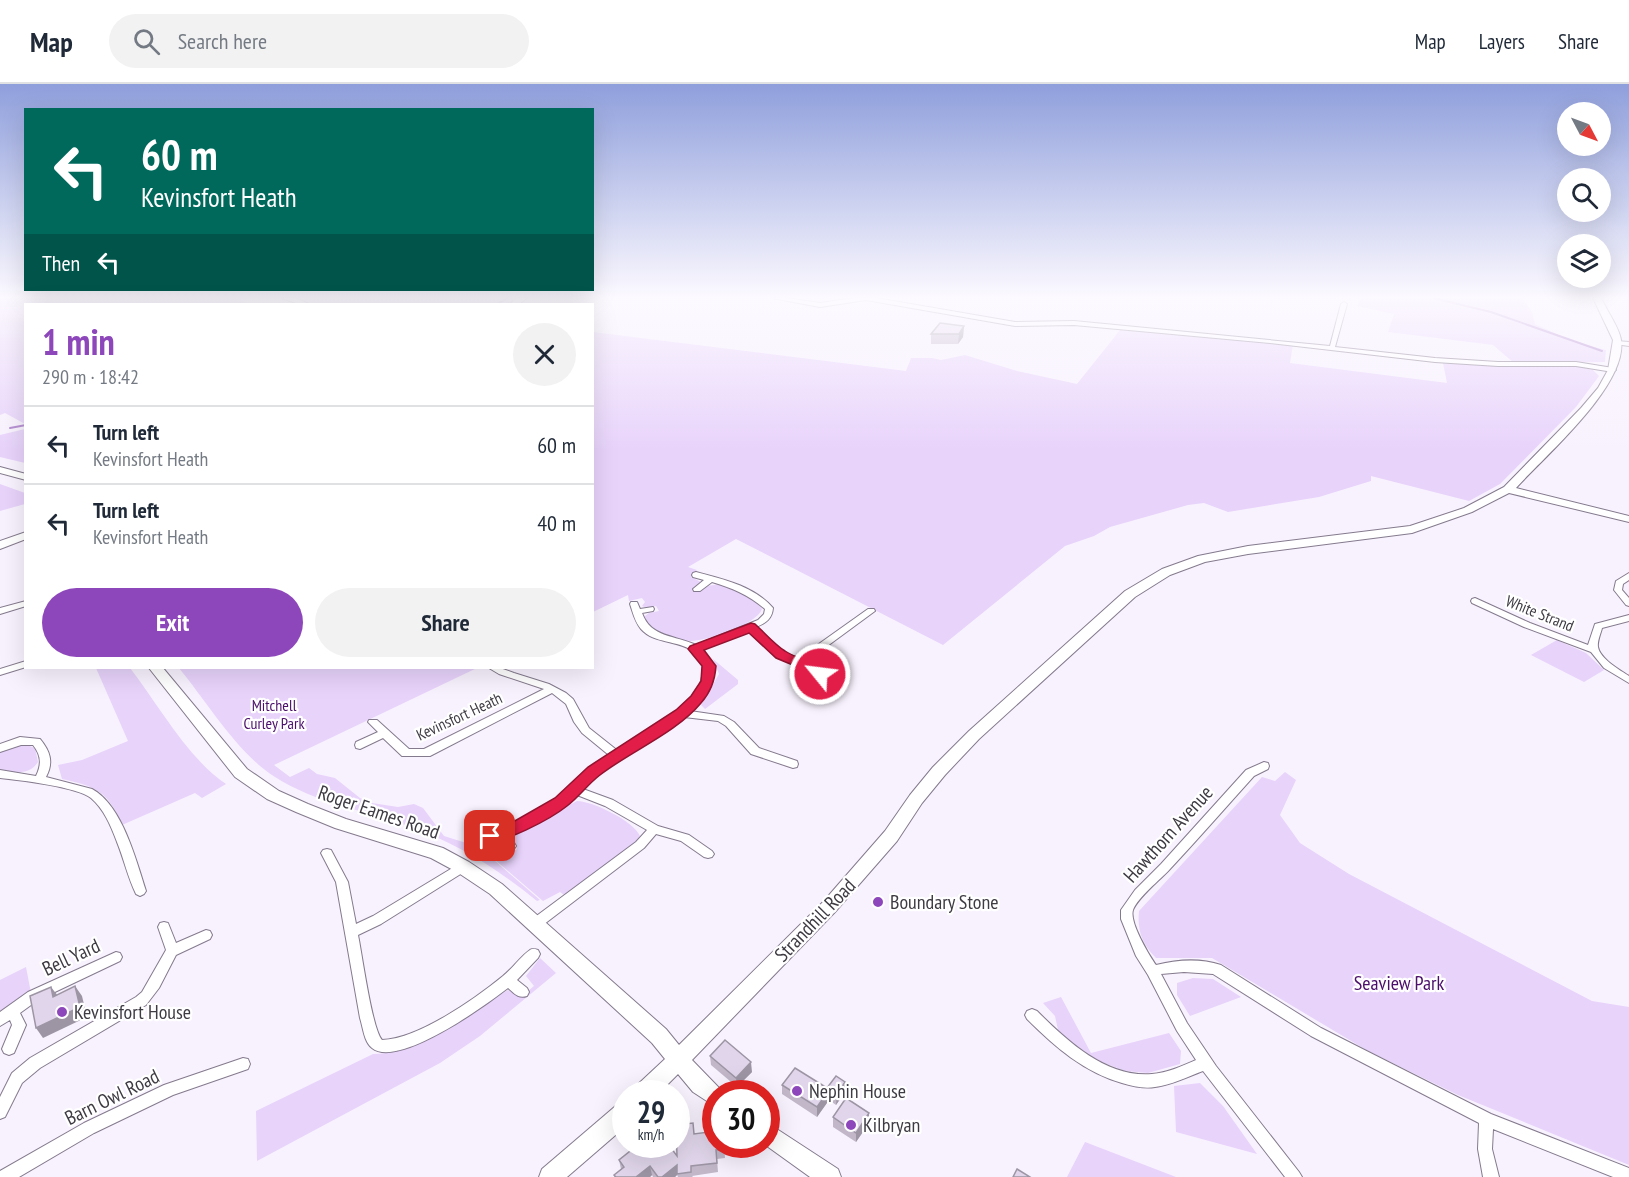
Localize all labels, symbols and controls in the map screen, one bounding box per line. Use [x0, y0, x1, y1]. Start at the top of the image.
search box [109, 14, 529, 68]
text: Map [30, 23, 73, 60]
icon: search [130, 25, 163, 58]
text: Search here [178, 27, 267, 55]
text: Map [1415, 28, 1446, 55]
text: Layers [1479, 28, 1525, 55]
text: Share [1558, 28, 1599, 55]
north arrow [1557, 102, 1611, 156]
map controls [1557, 102, 1611, 288]
text: 60 m [141, 127, 218, 182]
icon: left [42, 132, 120, 210]
button: search [1557, 168, 1611, 222]
text: Kevinsfort Heath [141, 180, 297, 214]
button: layers [1557, 234, 1611, 288]
icon: left [92, 246, 125, 279]
text: Then [42, 249, 80, 277]
text: 1 min [42, 318, 115, 365]
button: close [513, 323, 576, 386]
text: 290 m · 18:42 [42, 364, 139, 390]
text: Turn left [93, 418, 159, 446]
icon: left [42, 429, 75, 462]
text: 60 m [537, 431, 576, 459]
text: Kevinsfort Heath [93, 446, 208, 472]
text: Turn left [93, 496, 159, 524]
icon: left [42, 507, 75, 540]
text: 40 m [537, 509, 576, 537]
text: Kevinsfort Heath [93, 524, 208, 550]
button: Exit [42, 588, 303, 657]
button: Share [315, 588, 576, 657]
street label: White Strand [1503, 590, 1577, 636]
position arrow [788, 642, 852, 706]
street label: Kevinsfort Heath [413, 687, 505, 745]
park label: Mitchell Curley Park [243, 695, 305, 733]
street label: Roger Eames Road [315, 779, 443, 845]
street label: Hawthorn Avenue [1118, 780, 1218, 888]
pin [464, 810, 515, 861]
icon: arrive [473, 819, 506, 852]
street label: Strandhill Road [769, 873, 861, 967]
place label: Boundary Stone [890, 889, 998, 915]
marker: Boundary Stone [871, 895, 885, 909]
street label: Bell Yard [38, 932, 104, 982]
park label: Seaview Park [1354, 970, 1444, 996]
place label: Kevinsfort House [74, 999, 191, 1025]
marker: Kevinsfort House [55, 1005, 69, 1019]
street label: Barn Owl Road [61, 1063, 163, 1131]
place label: Nephin House [809, 1078, 906, 1104]
speed limit sign: 30 [702, 1080, 780, 1158]
marker: Nephin House [790, 1084, 804, 1098]
text: 29 [637, 1092, 665, 1131]
place label: Kilbryan [863, 1112, 920, 1138]
marker: Kilbryan [844, 1118, 858, 1132]
text: km/h [638, 1125, 664, 1144]

